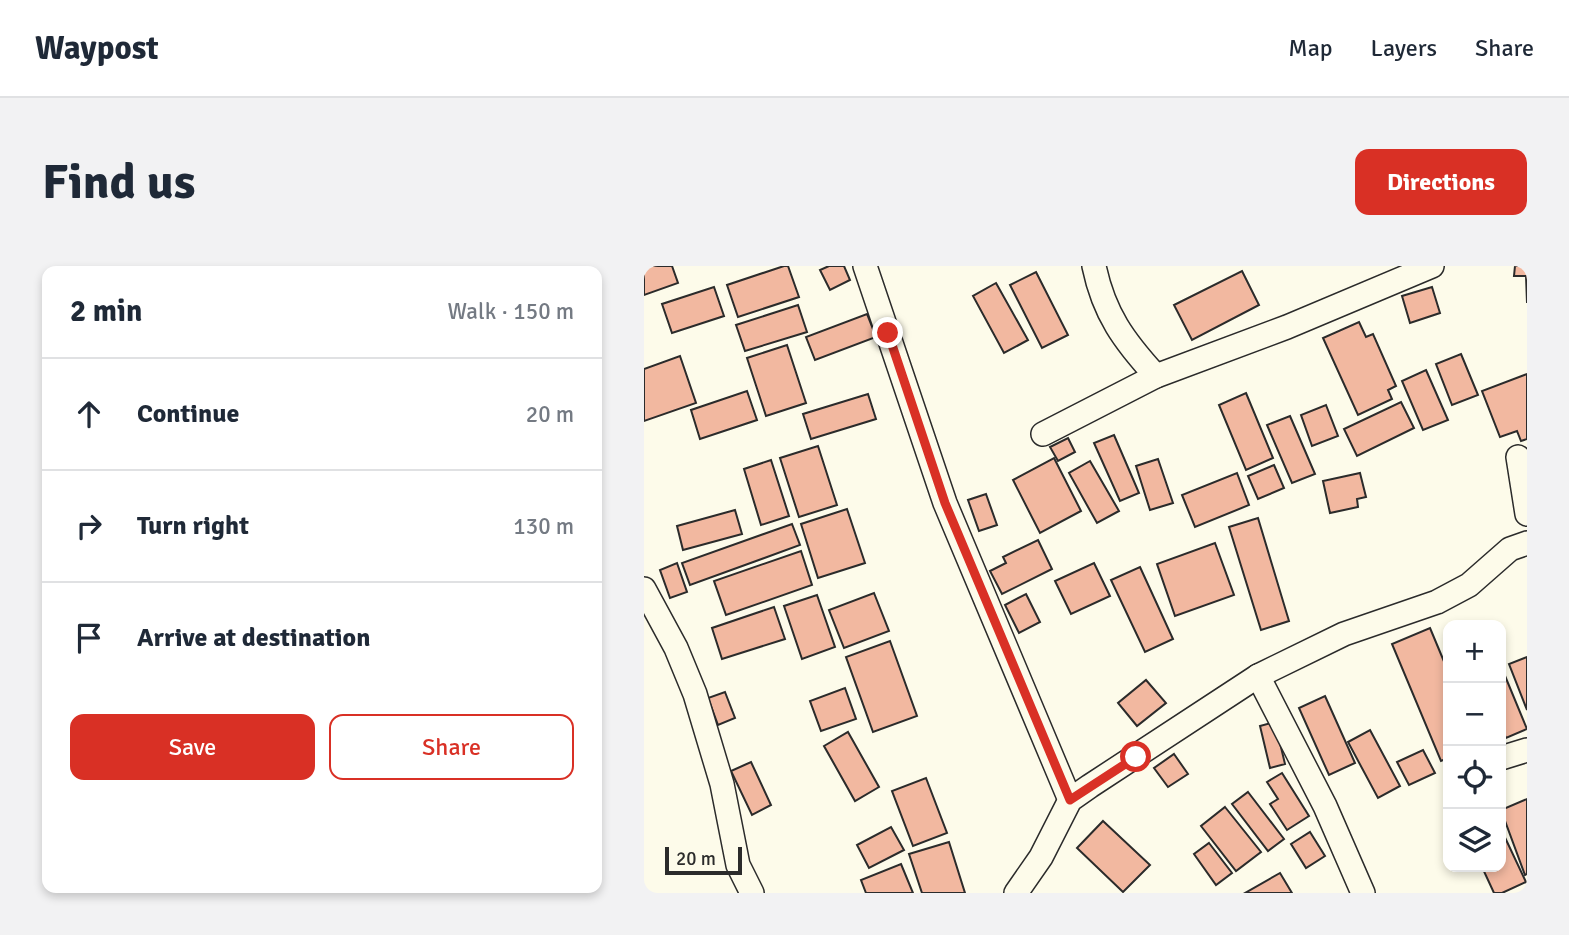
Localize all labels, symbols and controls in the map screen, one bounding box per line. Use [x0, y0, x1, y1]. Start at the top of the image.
text: Waypost [35, 28, 159, 69]
text: Map [1288, 33, 1333, 63]
text: Layers [1371, 33, 1437, 63]
text: Share [1475, 33, 1534, 63]
button: Directions [1355, 149, 1527, 215]
text: Find us [42, 152, 195, 212]
text: 2 min [70, 293, 142, 330]
text: Walk · 150 m [448, 297, 574, 326]
route end [872, 317, 903, 348]
icon: ahead [70, 395, 108, 433]
text: Continue [137, 398, 239, 430]
text: 20 m [526, 400, 574, 429]
icon: right [70, 507, 108, 545]
text: Turn right [137, 510, 249, 542]
text: 130 m [513, 512, 574, 541]
icon: arrive [70, 619, 108, 657]
map controls [1443, 620, 1506, 872]
button: + [1443, 620, 1506, 683]
text: Arrive at destination [137, 622, 370, 654]
button: − [1443, 683, 1506, 746]
button: Save [70, 714, 315, 780]
button: Share [329, 714, 574, 780]
route start [1120, 741, 1151, 772]
button: locate [1443, 746, 1506, 809]
button: layers [1443, 809, 1506, 872]
scale bar [665, 844, 742, 876]
text: 20 m [676, 847, 716, 871]

